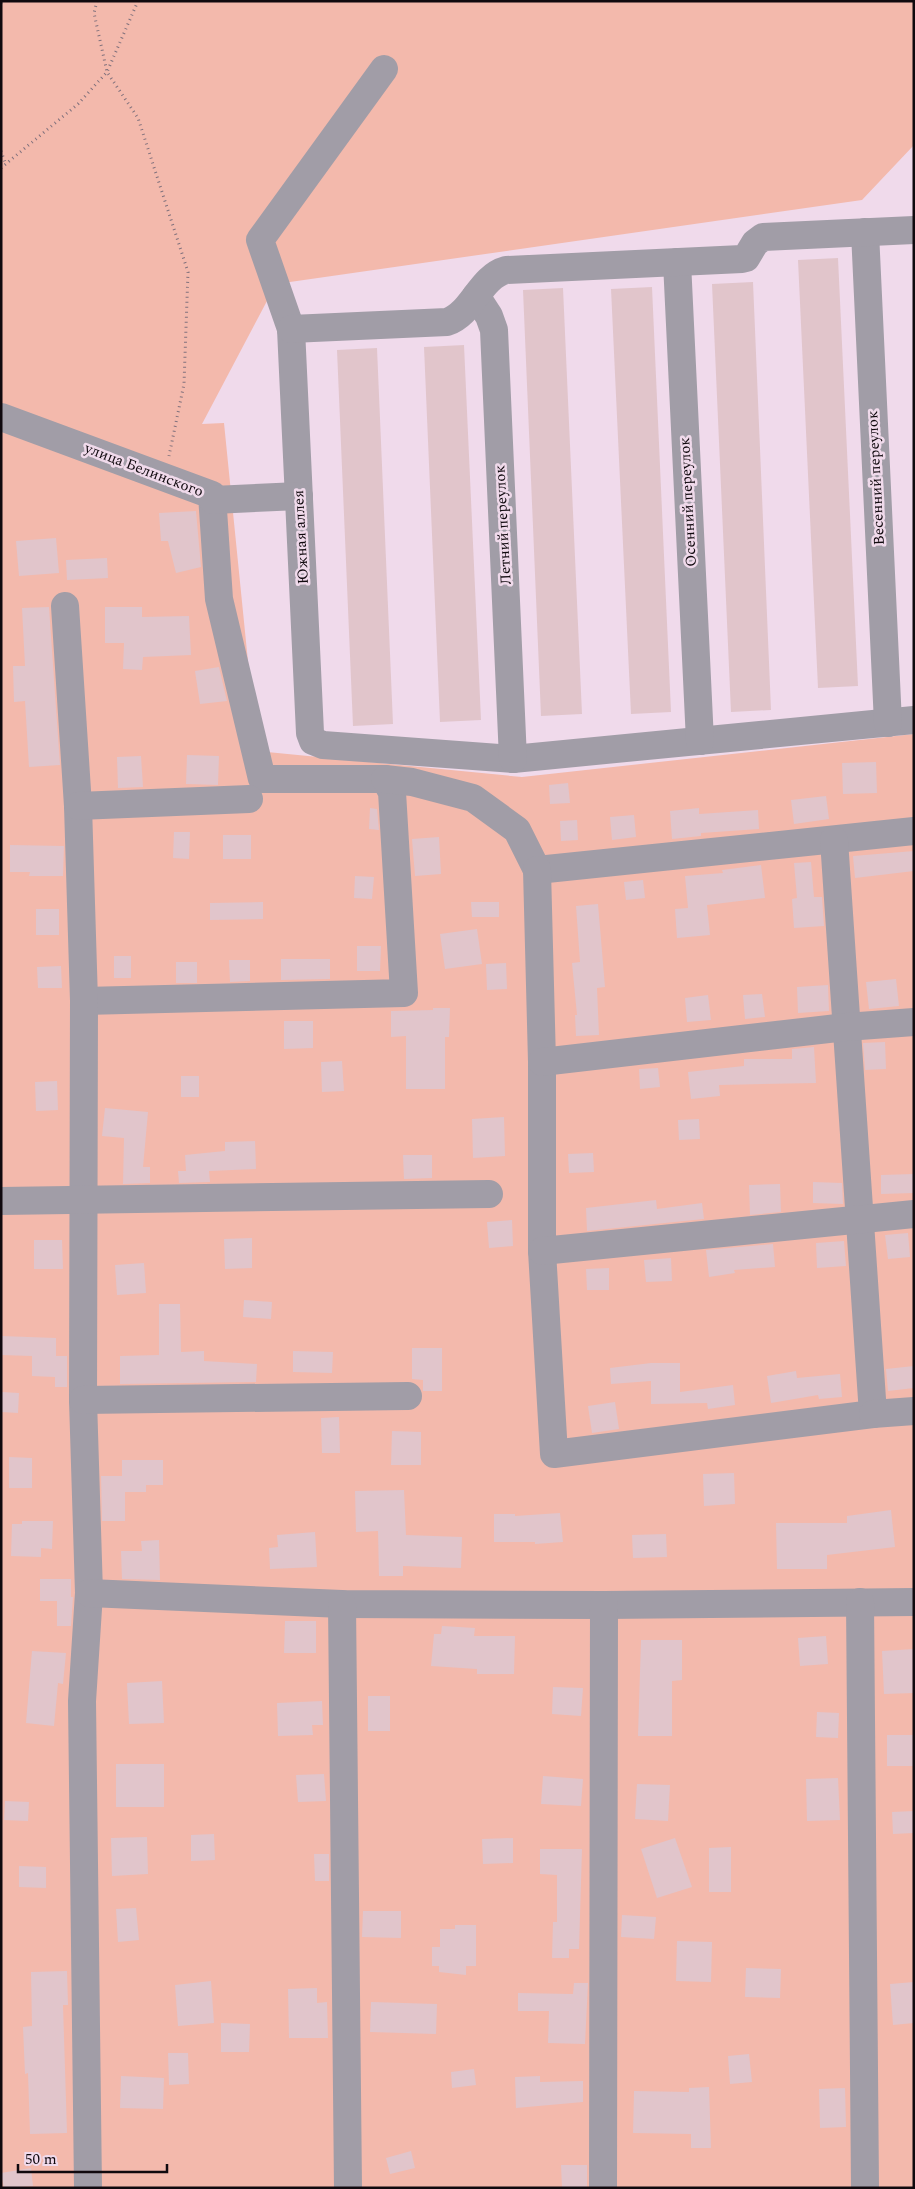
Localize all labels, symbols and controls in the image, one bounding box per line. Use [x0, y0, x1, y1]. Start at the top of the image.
street label: Весенний переулок [861, 410, 891, 546]
street label: улица Белинского [80, 436, 207, 503]
street label: Осенний переулок [673, 437, 703, 567]
street label: Летний переулок [488, 465, 518, 585]
street label: Южная аллея [287, 489, 315, 585]
scale bar [18, 2142, 166, 2174]
text: 50 m [25, 2148, 57, 2171]

